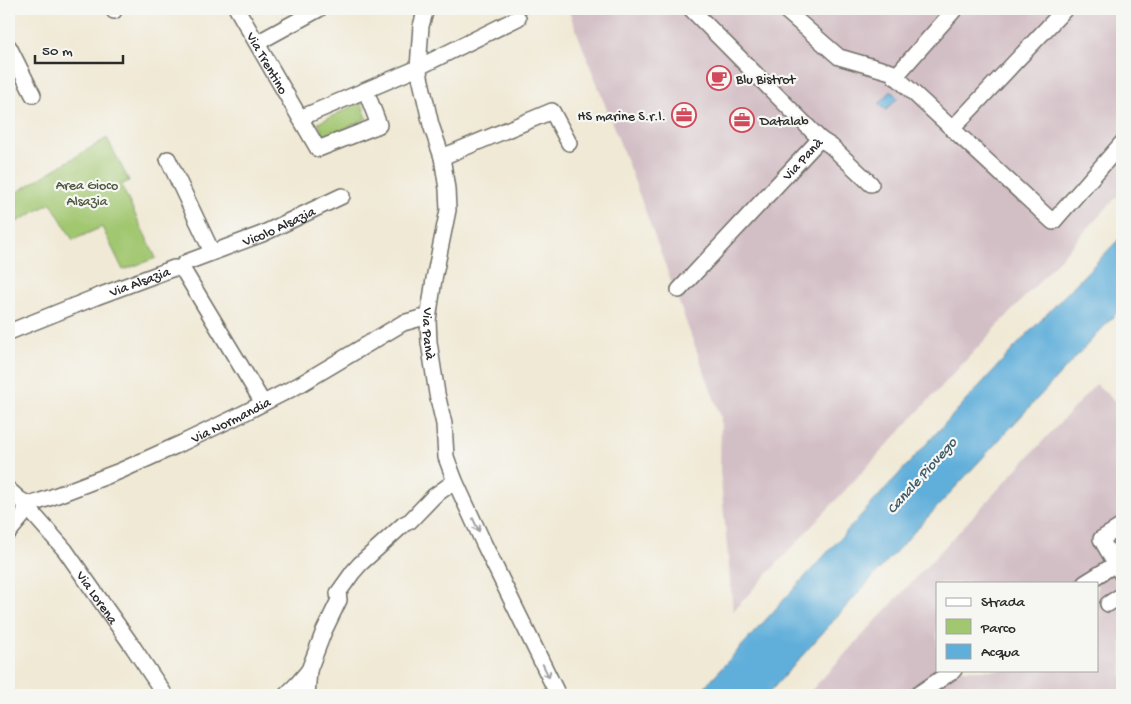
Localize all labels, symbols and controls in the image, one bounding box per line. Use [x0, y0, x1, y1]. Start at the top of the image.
street label: Via Trentino [241, 29, 290, 98]
scale bar [35, 32, 122, 64]
text: 50 m [42, 43, 73, 61]
cafe icon: Blu Bistrot [706, 65, 732, 91]
place label: Blu Bistrot [735, 72, 796, 89]
office icon: HS marine S.r.l. [671, 102, 697, 128]
office icon: Datalab [729, 107, 755, 133]
place label: HS marine S.r.l. [578, 109, 666, 126]
place label: Datalab [759, 114, 809, 131]
street label: Via Panà [779, 134, 828, 186]
park label: Area Gioco Alsazia [56, 178, 118, 211]
street label: Vicolo Alsazia [240, 203, 320, 252]
street label: Via Alsazia [107, 264, 174, 303]
street label: Via Panà [417, 305, 438, 362]
street label: Via Normandia [188, 394, 275, 449]
water label: Canale Piovego [884, 434, 962, 518]
one-way arrow [471, 517, 481, 532]
street label: Via Lorena [71, 568, 121, 629]
legend [936, 582, 1098, 672]
text: Strada [981, 594, 1026, 612]
text: Parco [980, 620, 1016, 638]
text: Acqua [981, 644, 1020, 662]
one-way arrow [542, 664, 552, 679]

